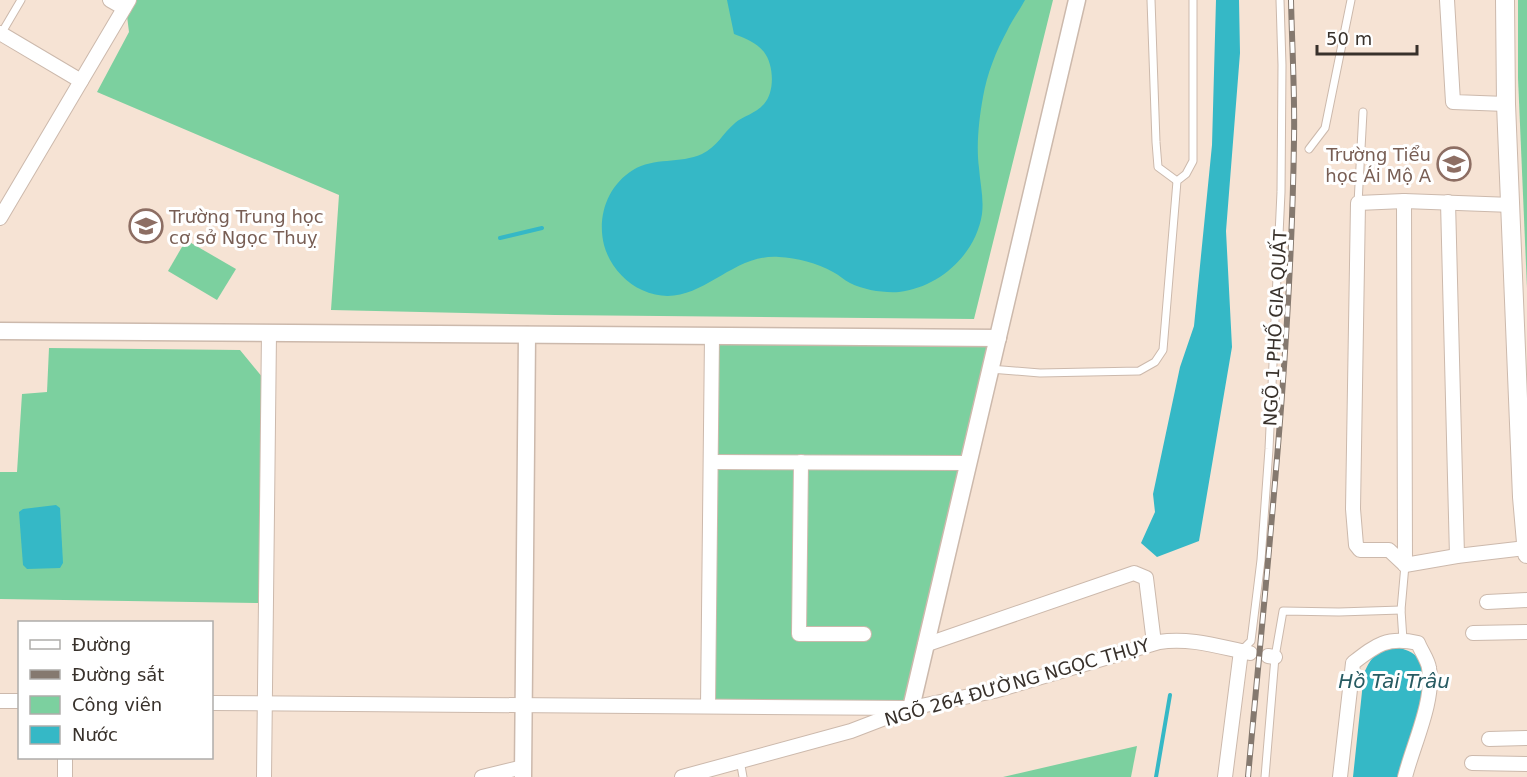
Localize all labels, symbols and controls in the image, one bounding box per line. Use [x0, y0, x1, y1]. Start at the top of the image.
scale bar [1317, 18, 1418, 56]
text: 50 m [1326, 28, 1372, 49]
place label: Trường Tiểu học Ái Mộ A [1325, 144, 1432, 186]
school or university icon: Trường Tiểu học Ái Mộ A [1436, 146, 1472, 182]
place label: Trường Trung học cơ sở Ngọc Thuỵ [168, 206, 324, 248]
school or university icon: Trường Trung học cơ sở Ngọc Thuỵ [128, 208, 164, 244]
street label: NGÕ 1 PHỐ GIA QUẤT [1257, 228, 1291, 427]
legend [18, 621, 213, 759]
text: Đường [72, 634, 131, 655]
street label: NGÕ 264 ĐƯỜNG NGỌC THỤY [882, 634, 1153, 730]
text: Đường sắt [72, 664, 164, 685]
water label: Hồ Tai Trâu [1338, 669, 1450, 693]
text: Công viên [72, 694, 162, 715]
text: Nước [72, 724, 118, 745]

